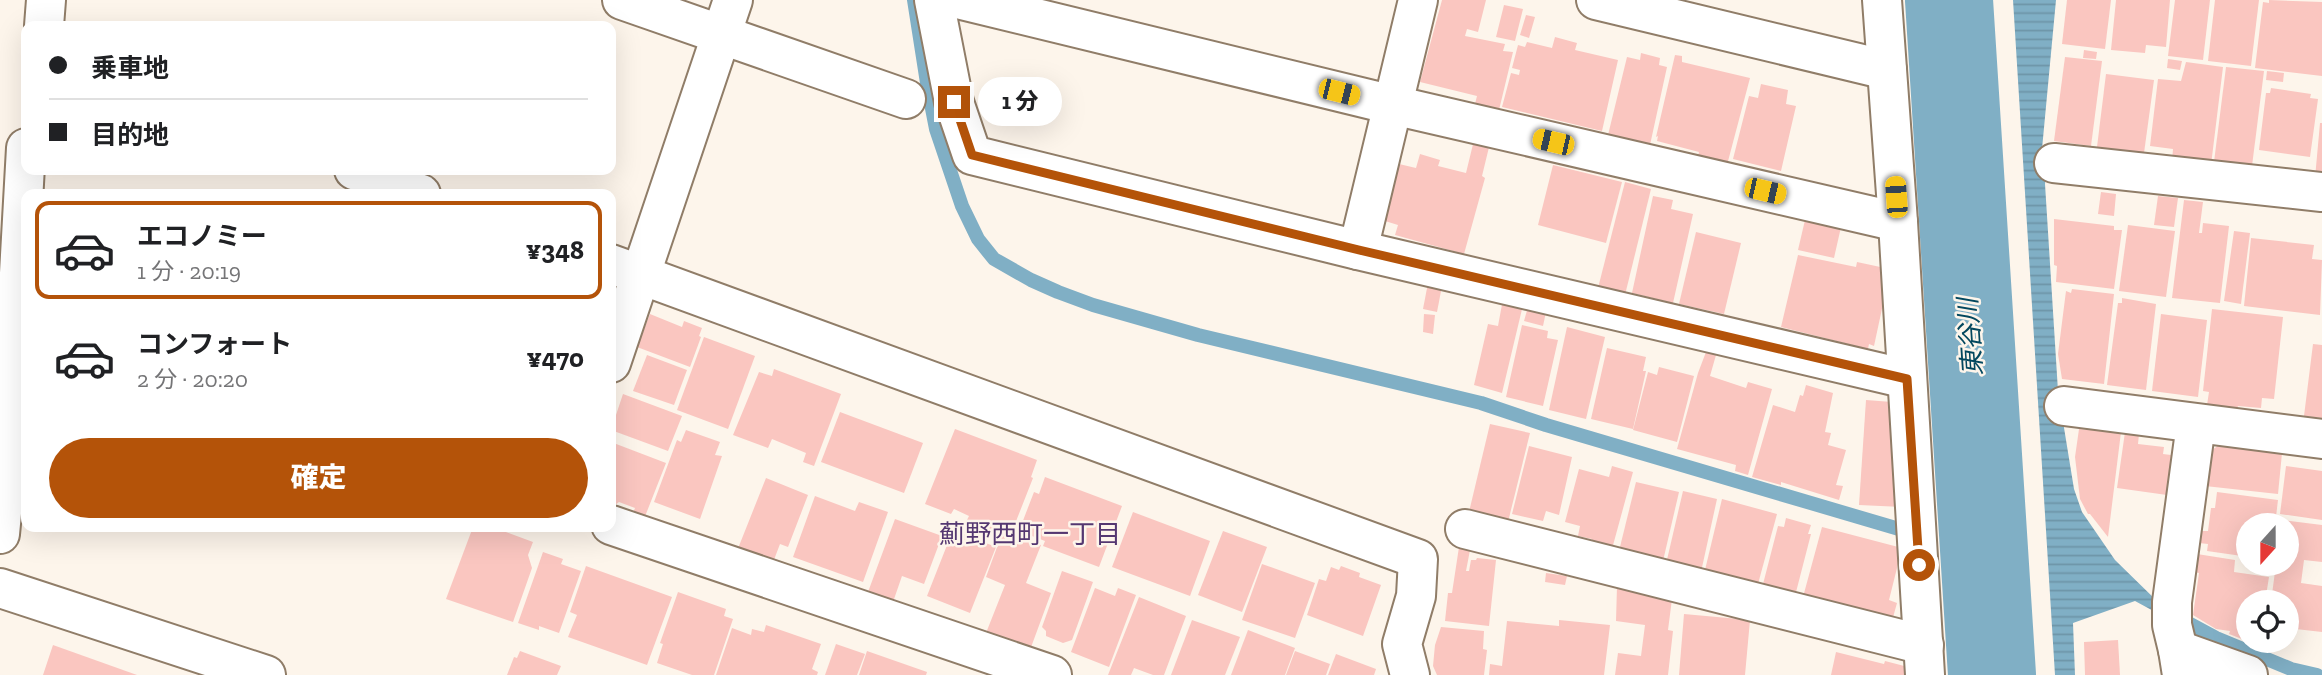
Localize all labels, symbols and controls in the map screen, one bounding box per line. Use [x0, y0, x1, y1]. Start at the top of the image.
text: 乗車地 [91, 52, 169, 84]
car [1317, 77, 1362, 107]
callout: 1 分 [978, 78, 1062, 126]
route end [938, 86, 970, 118]
text: 1 分 [1002, 87, 1038, 115]
text: 目的地 [91, 119, 169, 151]
car [1531, 127, 1576, 157]
car [1885, 175, 1908, 219]
car [1743, 176, 1788, 206]
icon: car [53, 219, 116, 282]
text: エコノミー [137, 220, 267, 252]
text: ¥348 [526, 234, 584, 266]
text: 1 分 · 20:19 [137, 257, 241, 285]
water label: 東谷川 [1951, 294, 1989, 377]
icon: car [53, 327, 116, 390]
text: コンフォート [137, 328, 292, 360]
text: ¥470 [526, 342, 584, 374]
text: 2 分 · 20:20 [137, 365, 248, 393]
button: 確定 [49, 438, 588, 518]
north arrow [2236, 513, 2300, 576]
map controls [2236, 513, 2299, 653]
district label: 薊野西町一丁目 [939, 518, 1121, 550]
route start [1903, 549, 1935, 581]
button: locate [2236, 590, 2299, 653]

